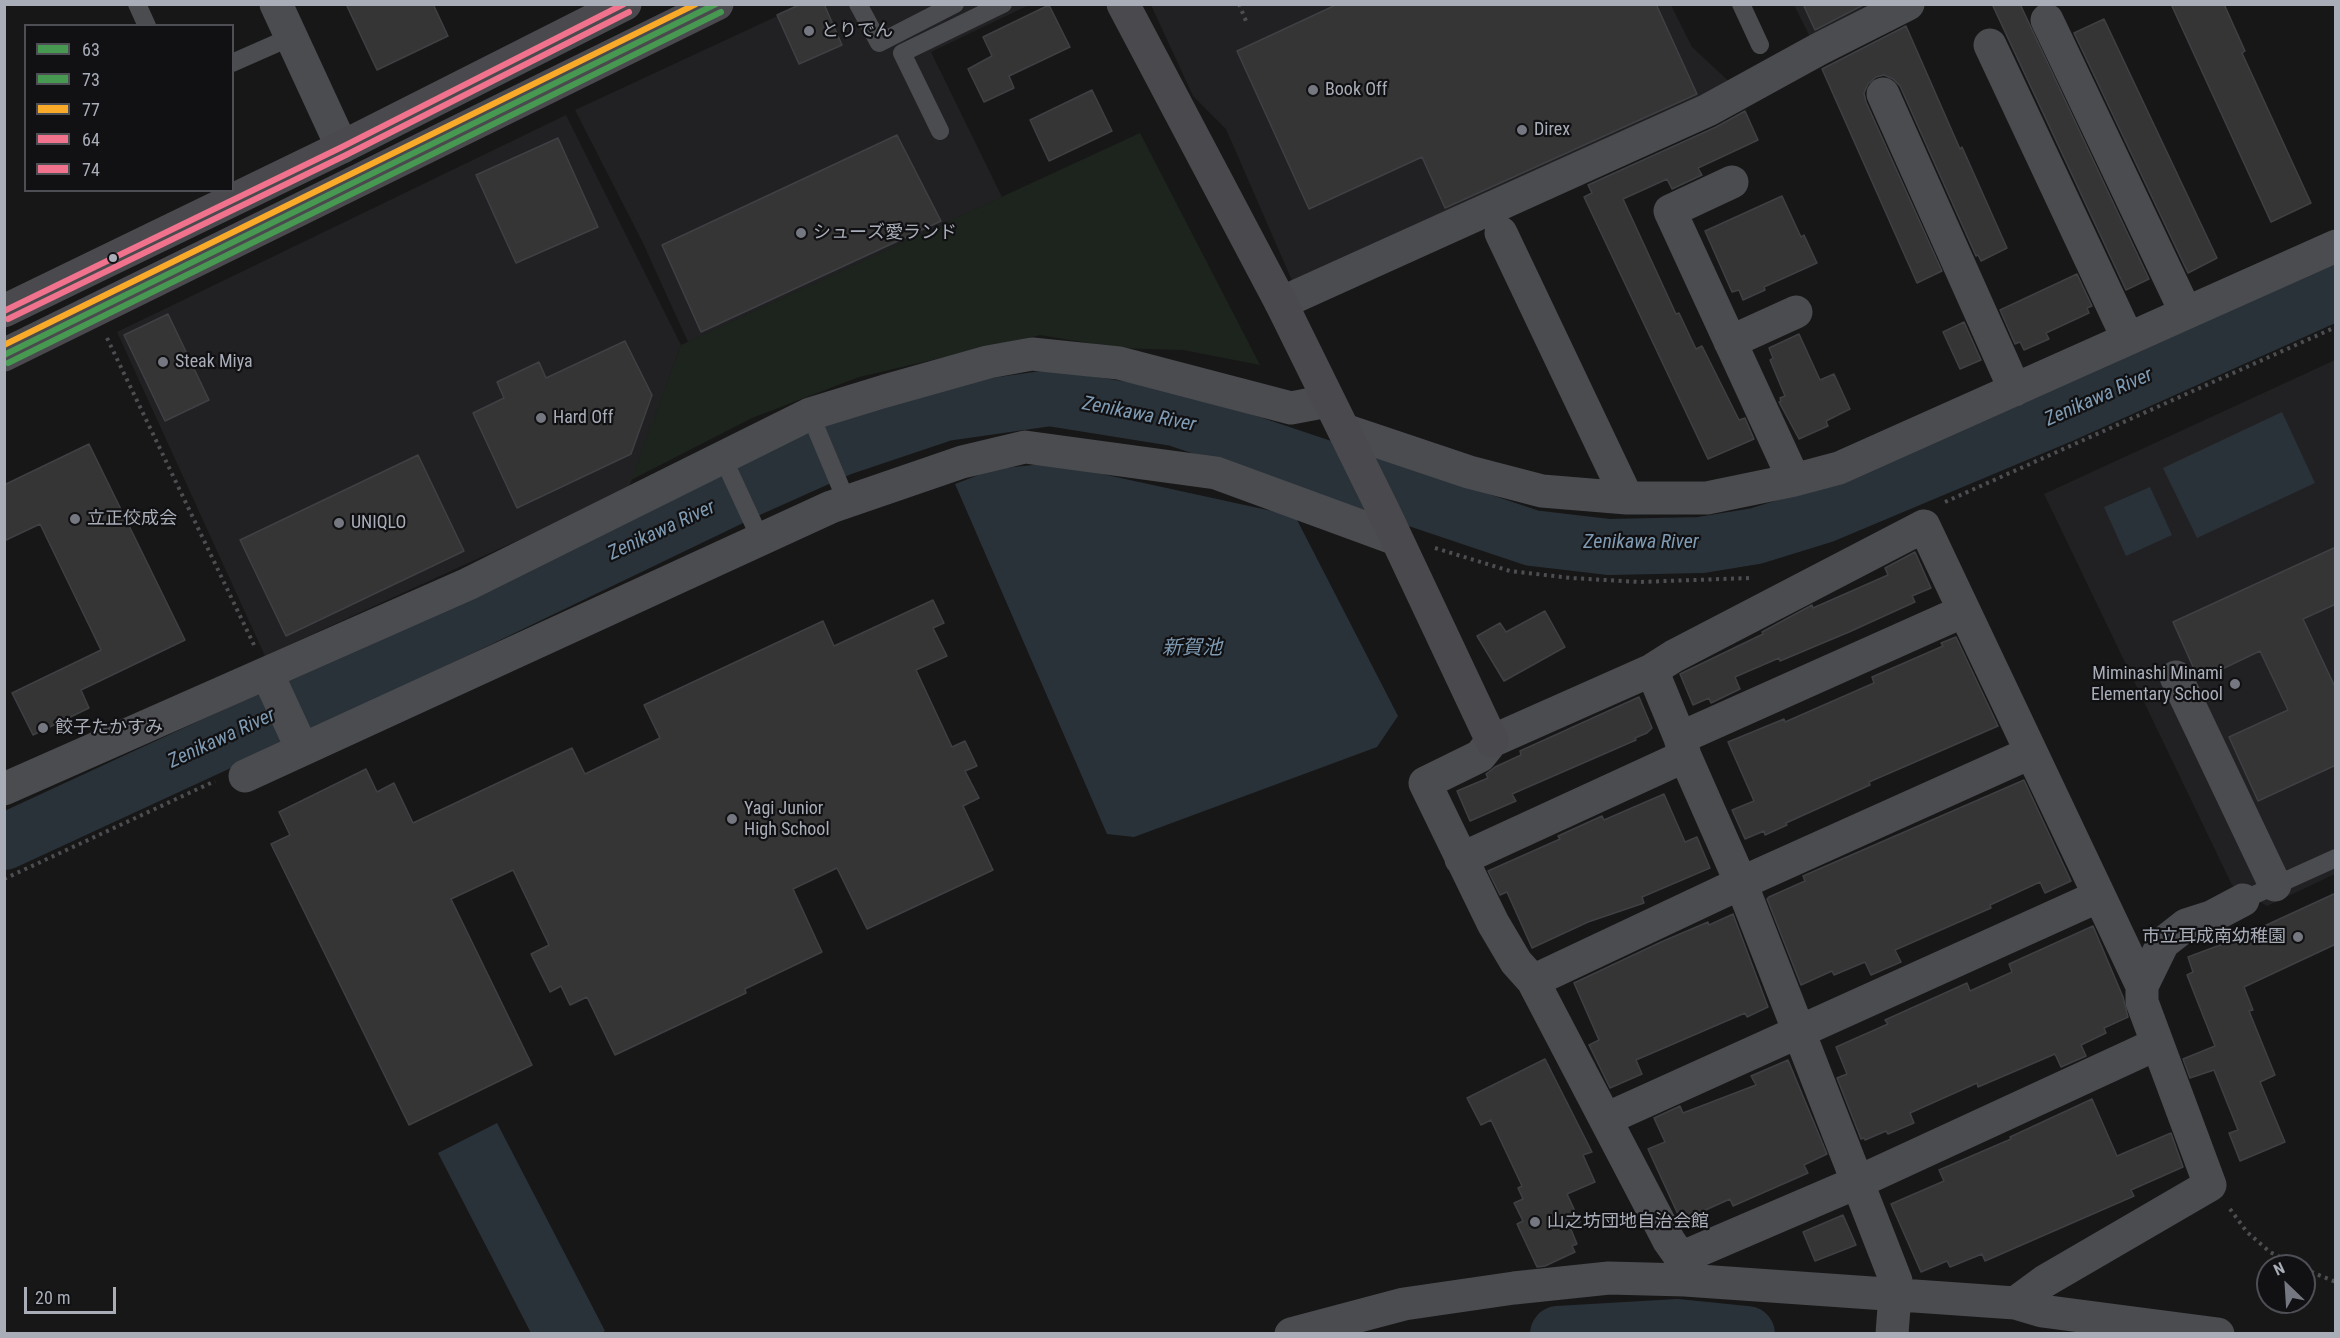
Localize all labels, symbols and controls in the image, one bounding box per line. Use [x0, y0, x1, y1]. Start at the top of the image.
place label: とりでん [821, 20, 893, 42]
legend [24, 24, 234, 192]
marker: とりでん [802, 24, 816, 38]
text: 63 [82, 39, 100, 60]
text: 73 [82, 69, 100, 90]
place label: Book Off [1325, 79, 1387, 101]
marker: Book Off [1306, 83, 1320, 97]
text: 77 [82, 99, 100, 120]
place label: Direx [1534, 119, 1570, 141]
marker: Direx [1515, 123, 1529, 137]
text: 64 [82, 129, 100, 150]
text: 74 [82, 159, 100, 180]
place label: シューズ愛ランド [813, 222, 957, 244]
marker: シューズ愛ランド [794, 226, 808, 240]
unlabelled marker [107, 252, 119, 264]
place label: Steak Miya [175, 351, 253, 373]
marker: Steak Miya [156, 355, 170, 369]
water label: Zenikawa River [2041, 364, 2157, 432]
water label: Zenikawa River [1080, 392, 1198, 438]
place label: Hard Off [553, 407, 613, 429]
marker: Hard Off [534, 411, 548, 425]
water label: Zenikawa River [605, 496, 719, 566]
place label: 立正佼成会 [87, 508, 177, 530]
marker: 立正佼成会 [68, 512, 82, 526]
place label: UNIQLO [351, 512, 406, 534]
marker: UNIQLO [332, 516, 346, 530]
water label: Zenikawa River [1583, 531, 1699, 555]
water label: 新賀池 [1162, 637, 1222, 661]
place label: Miminashi Minami Elementary School [2091, 663, 2223, 706]
marker: Miminashi Minami Elementary School [2228, 677, 2242, 691]
water label: Zenikawa River [165, 704, 279, 774]
place label: 餃子たかすみ [55, 717, 163, 739]
marker: 餃子たかすみ [36, 721, 50, 735]
place label: Yagi Junior High School [744, 798, 830, 840]
marker: Yagi Junior High School [725, 812, 739, 826]
place label: 市立耳成南幼稚園 [2142, 926, 2286, 948]
marker: 市立耳成南幼稚園 [2291, 930, 2305, 944]
place label: 山之坊団地自治会館 [1547, 1211, 1709, 1233]
marker: 山之坊団地自治会館 [1528, 1215, 1542, 1229]
north arrow [2256, 1254, 2316, 1314]
text: N [2271, 1258, 2287, 1280]
scale bar [27, 1275, 118, 1313]
text: 20 m [35, 1287, 70, 1308]

